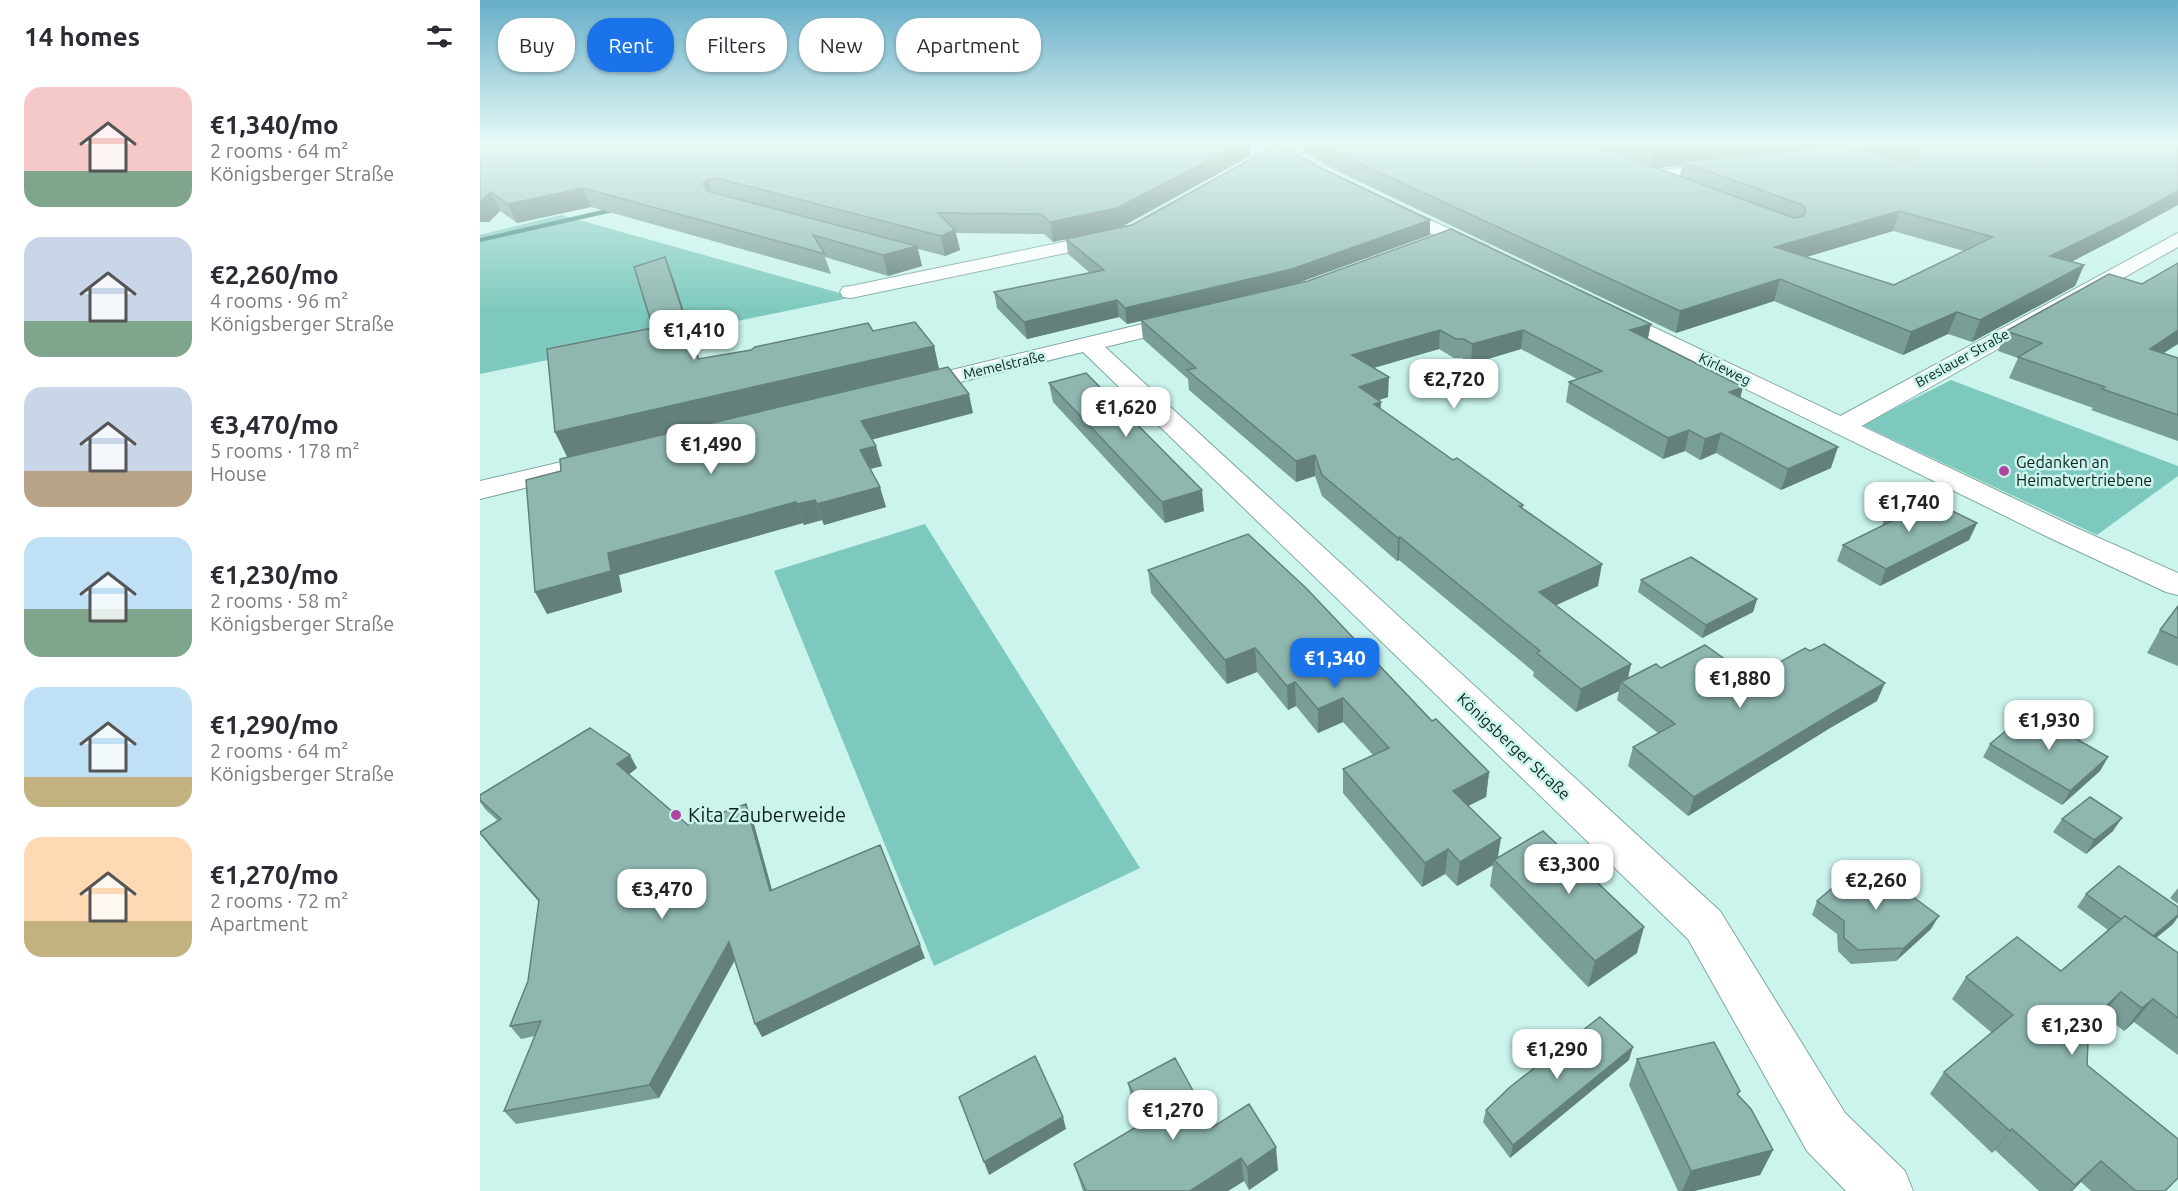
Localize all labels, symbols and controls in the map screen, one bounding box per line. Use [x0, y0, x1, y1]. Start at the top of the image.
chip: Buy [498, 18, 575, 72]
chip: Rent [587, 18, 674, 72]
chip: Filters [686, 18, 787, 72]
chip: New [799, 18, 884, 72]
chip: Apartment [896, 18, 1041, 72]
icon: filters [423, 20, 456, 53]
text: 14 homes [24, 22, 140, 51]
text: €1,340/mo [210, 110, 339, 139]
icon: home [72, 111, 144, 183]
text: 2 rooms · 64 m² [210, 139, 348, 162]
text: Königsberger Straße [210, 162, 394, 185]
text: €2,260/mo [210, 260, 339, 289]
icon: home [72, 261, 144, 333]
text: 4 rooms · 96 m² [210, 289, 348, 312]
pin: €1,410 [645, 310, 743, 361]
text: Königsberger Straße [210, 312, 394, 335]
text: €1,410 [663, 318, 725, 341]
street label: Breslauer Straße [1912, 326, 2012, 390]
street label: Memelstraße [961, 348, 1047, 382]
street label: Kirleweg [1697, 350, 1753, 388]
pin: €2,720 [1405, 359, 1503, 410]
text: €2,720 [1423, 367, 1485, 390]
pin: €1,620 [1077, 387, 1175, 438]
text: €1,620 [1095, 395, 1157, 418]
text: €3,470/mo [210, 410, 339, 439]
icon: home [72, 411, 144, 483]
pin: €1,490 [662, 424, 760, 475]
text: €1,490 [680, 432, 742, 455]
text: 5 rooms · 178 m² [210, 439, 360, 462]
place label: Gedanken an Heimatvertriebene [2016, 453, 2152, 489]
text: House [210, 462, 267, 485]
marker: Gedanken an Heimatvertriebene [1997, 464, 2011, 478]
pin: €1,740 [1860, 482, 1958, 533]
text: €1,740 [1878, 490, 1940, 513]
text: €1,230/mo [210, 560, 339, 589]
icon: home [72, 561, 144, 633]
text: 2 rooms · 58 m² [210, 589, 348, 612]
text: Königsberger Straße [210, 612, 394, 635]
pin: €1,340 [1286, 638, 1384, 689]
text: €1,340 [1304, 646, 1366, 669]
pin: €1,880 [1691, 658, 1789, 709]
text: €1,880 [1709, 666, 1771, 689]
street label: Königsberger Straße [1454, 689, 1574, 803]
pin: €1,930 [2000, 700, 2098, 751]
text: €1,930 [2018, 708, 2080, 731]
text: €1,290/mo [210, 710, 339, 739]
icon: home [72, 711, 144, 783]
text: 2 rooms · 64 m² [210, 739, 348, 762]
text: Königsberger Straße [210, 762, 394, 785]
place label: Kita Zauberweide [688, 803, 846, 826]
marker: Kita Zauberweide [669, 808, 683, 822]
pin: €3,300 [1520, 844, 1618, 895]
text: €3,300 [1538, 852, 1600, 875]
text: €1,270/mo [210, 860, 339, 889]
pin: €2,260 [1827, 860, 1925, 911]
icon: home [72, 861, 144, 933]
text: €2,260 [1845, 868, 1907, 891]
pin: €3,470 [613, 869, 711, 920]
text: €3,470 [631, 877, 693, 900]
text: 2 rooms · 72 m² [210, 889, 348, 912]
text: Apartment [210, 912, 308, 935]
pin: €1,230 [2023, 1005, 2121, 1056]
text: €1,230 [2041, 1013, 2103, 1036]
pin: €1,290 [1508, 1029, 1606, 1080]
text: €1,290 [1526, 1037, 1588, 1060]
pin: €1,270 [1124, 1090, 1222, 1141]
text: €1,270 [1142, 1098, 1204, 1121]

